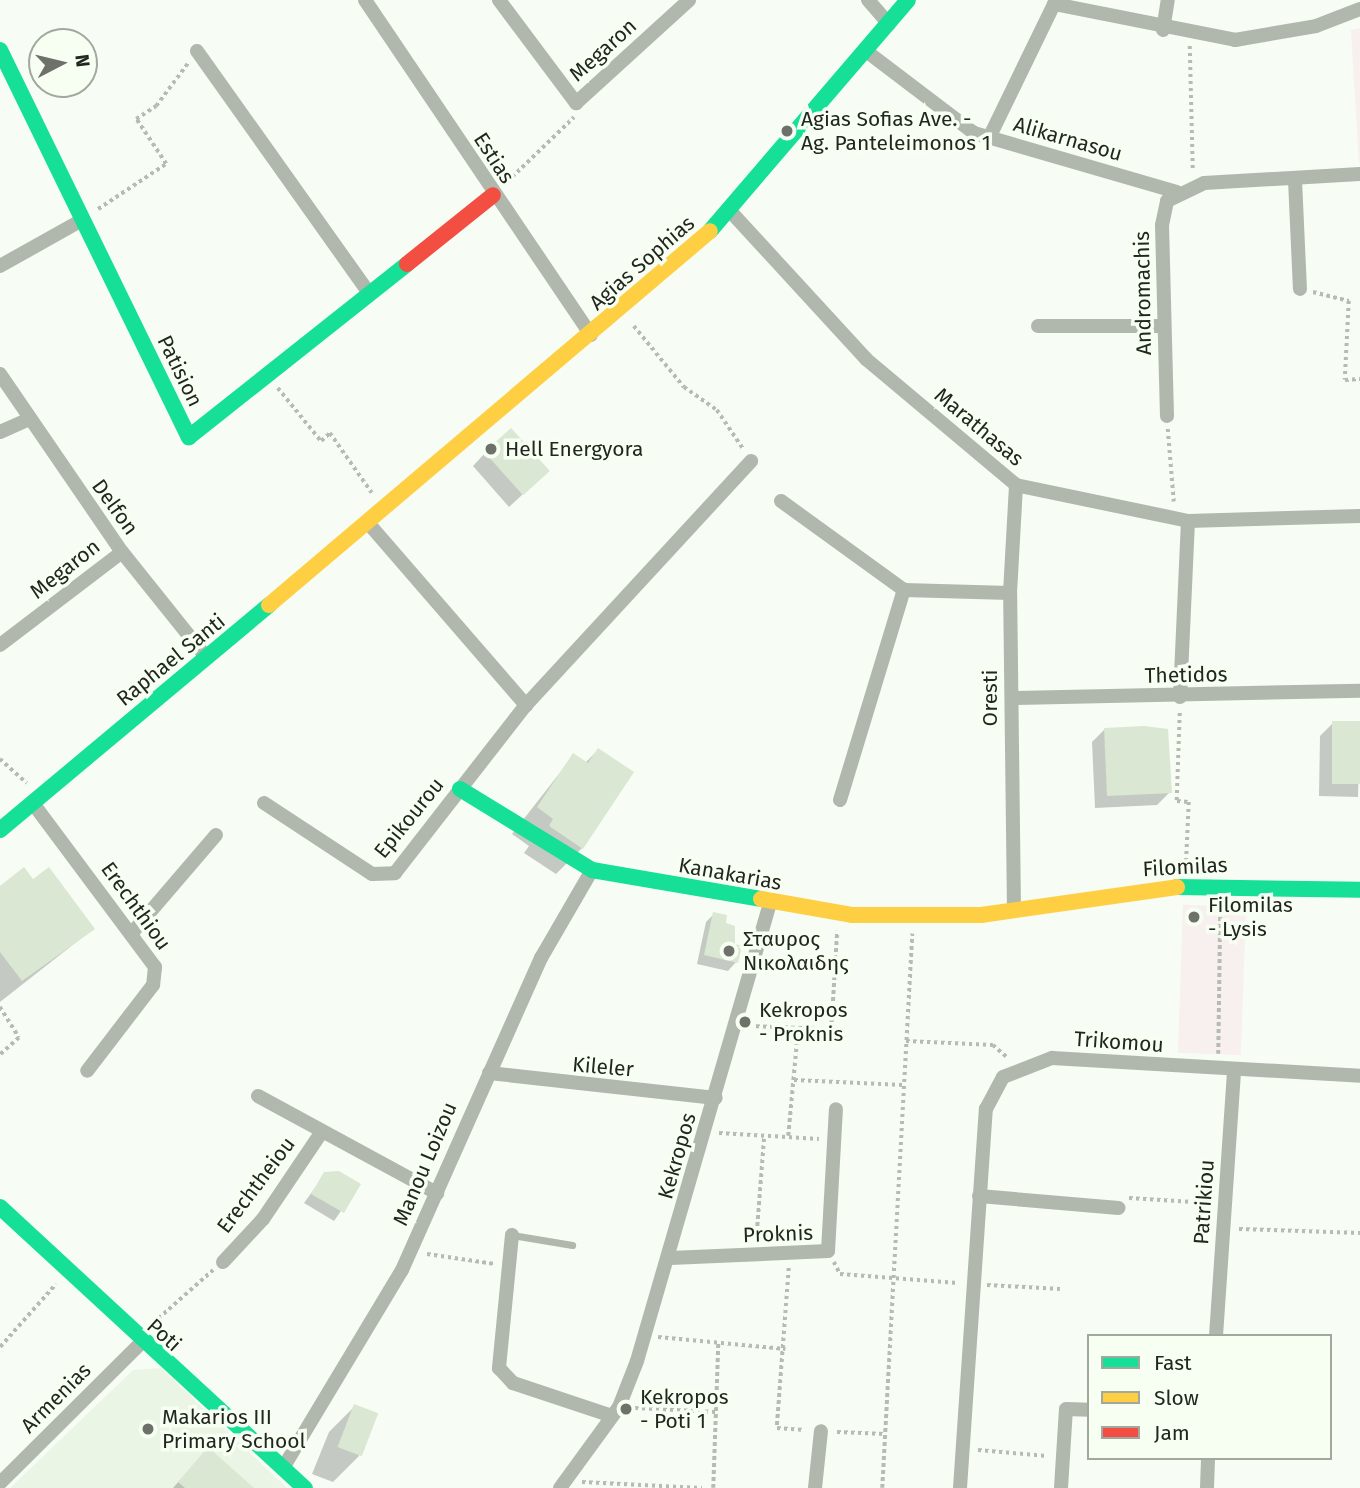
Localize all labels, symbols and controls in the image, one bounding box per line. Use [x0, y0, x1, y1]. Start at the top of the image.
street label: Megaron [564, 13, 642, 87]
north arrow [28, 28, 98, 98]
text: N [70, 53, 95, 68]
place label: Agias Sofias Ave. - Ag. Panteleimonos 1 [801, 106, 991, 156]
street label: Alikarnasou [1011, 111, 1125, 167]
marker: Agias Sofias Ave. - Ag. Panteleimonos 1 [779, 123, 795, 139]
street label: Estias [468, 128, 520, 188]
street label: Agias Sophias [584, 211, 700, 315]
street label: Andromachis [1129, 231, 1157, 355]
street label: Patision [152, 331, 208, 411]
street label: Marathasas [929, 383, 1029, 471]
place label: Hell Energyora [505, 436, 643, 462]
marker: Hell Energyora [483, 441, 499, 457]
street label: Delfon [86, 474, 144, 540]
street label: Megaron [25, 534, 105, 604]
street label: Raphael Santi [112, 609, 230, 711]
street label: Thetidos [1144, 662, 1228, 688]
street label: Oresti [977, 670, 1003, 726]
street label: Epikourou [369, 773, 449, 863]
street label: Filomilas [1142, 852, 1228, 882]
street label: Kanakarias [676, 853, 784, 895]
street label: Erechthiou [96, 857, 176, 955]
place label: Filomilas - Lysis [1208, 892, 1293, 942]
marker: Filomilas - Lysis [1186, 909, 1202, 925]
place label: Σταυρος Νικολαιδης [743, 926, 849, 976]
marker: Σταυρος Νικολαιδης [721, 943, 737, 959]
place label: Kekropos - Proknis [759, 997, 848, 1047]
marker: Kekropos - Proknis [737, 1014, 753, 1030]
street label: Trikomou [1073, 1026, 1165, 1058]
street label: Kileler [571, 1052, 635, 1082]
street label: Manou Loizou [388, 1098, 462, 1230]
street label: Kekropos [653, 1110, 701, 1202]
street label: Erechtheiou [212, 1132, 300, 1238]
street label: Patrikiou [1188, 1159, 1220, 1245]
street label: Proknis [742, 1220, 814, 1248]
street label: Poti [142, 1313, 186, 1357]
legend [1087, 1334, 1332, 1460]
text: Fast [1154, 1350, 1192, 1376]
street label: Armenias [16, 1358, 96, 1438]
place label: Kekropos - Poti 1 [640, 1384, 729, 1434]
text: Slow [1154, 1385, 1199, 1411]
marker: Kekropos - Poti 1 [618, 1401, 634, 1417]
place label: Makarios III Primary School [162, 1404, 306, 1454]
text: Jam [1154, 1420, 1190, 1446]
marker: Makarios III Primary School [140, 1421, 156, 1437]

